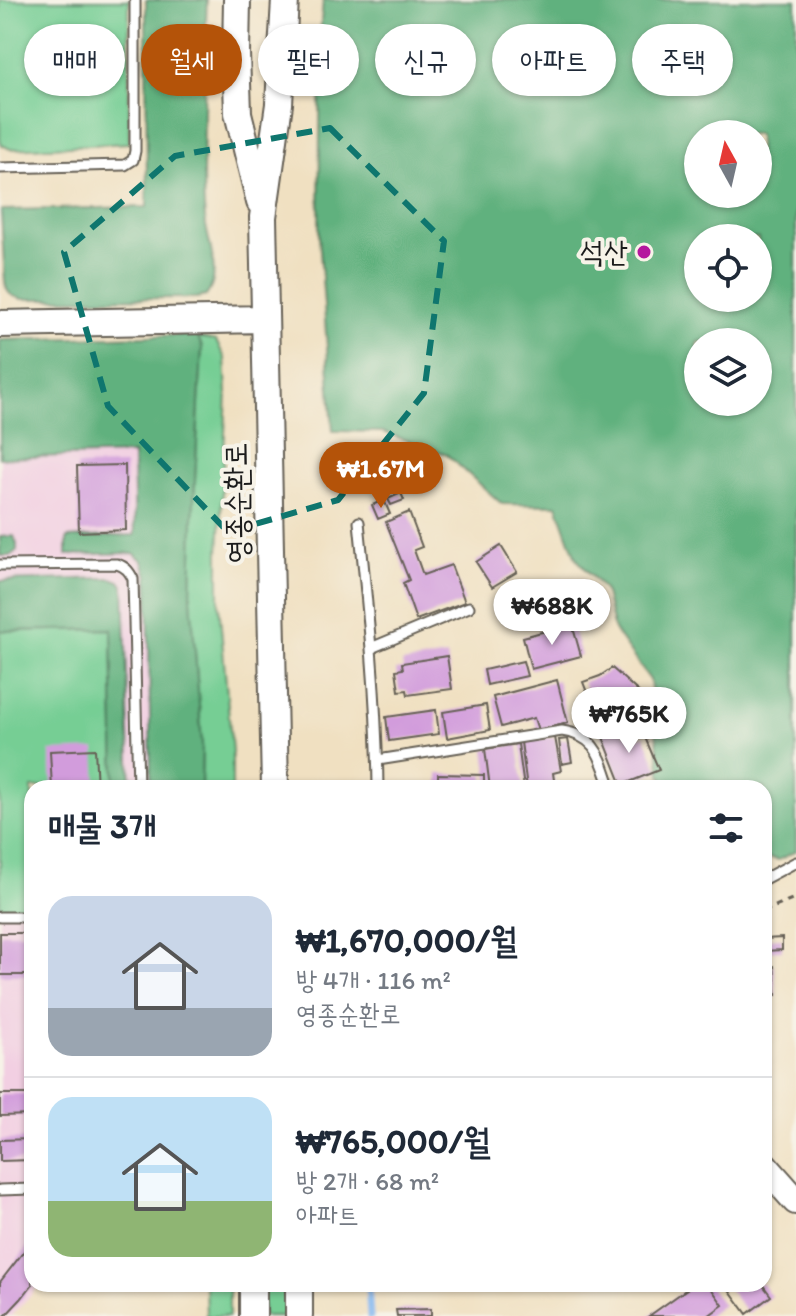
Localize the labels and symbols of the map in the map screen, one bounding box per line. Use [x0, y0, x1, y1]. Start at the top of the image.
north arrow [684, 120, 772, 208]
place label: 석산 [580, 233, 628, 270]
marker: 석산 [635, 243, 653, 261]
street label: 영종순환로 [217, 442, 256, 564]
pin: ₩1.67M [316, 442, 446, 510]
pin: ₩688K [496, 579, 608, 647]
pin: ₩765K [573, 687, 685, 755]

